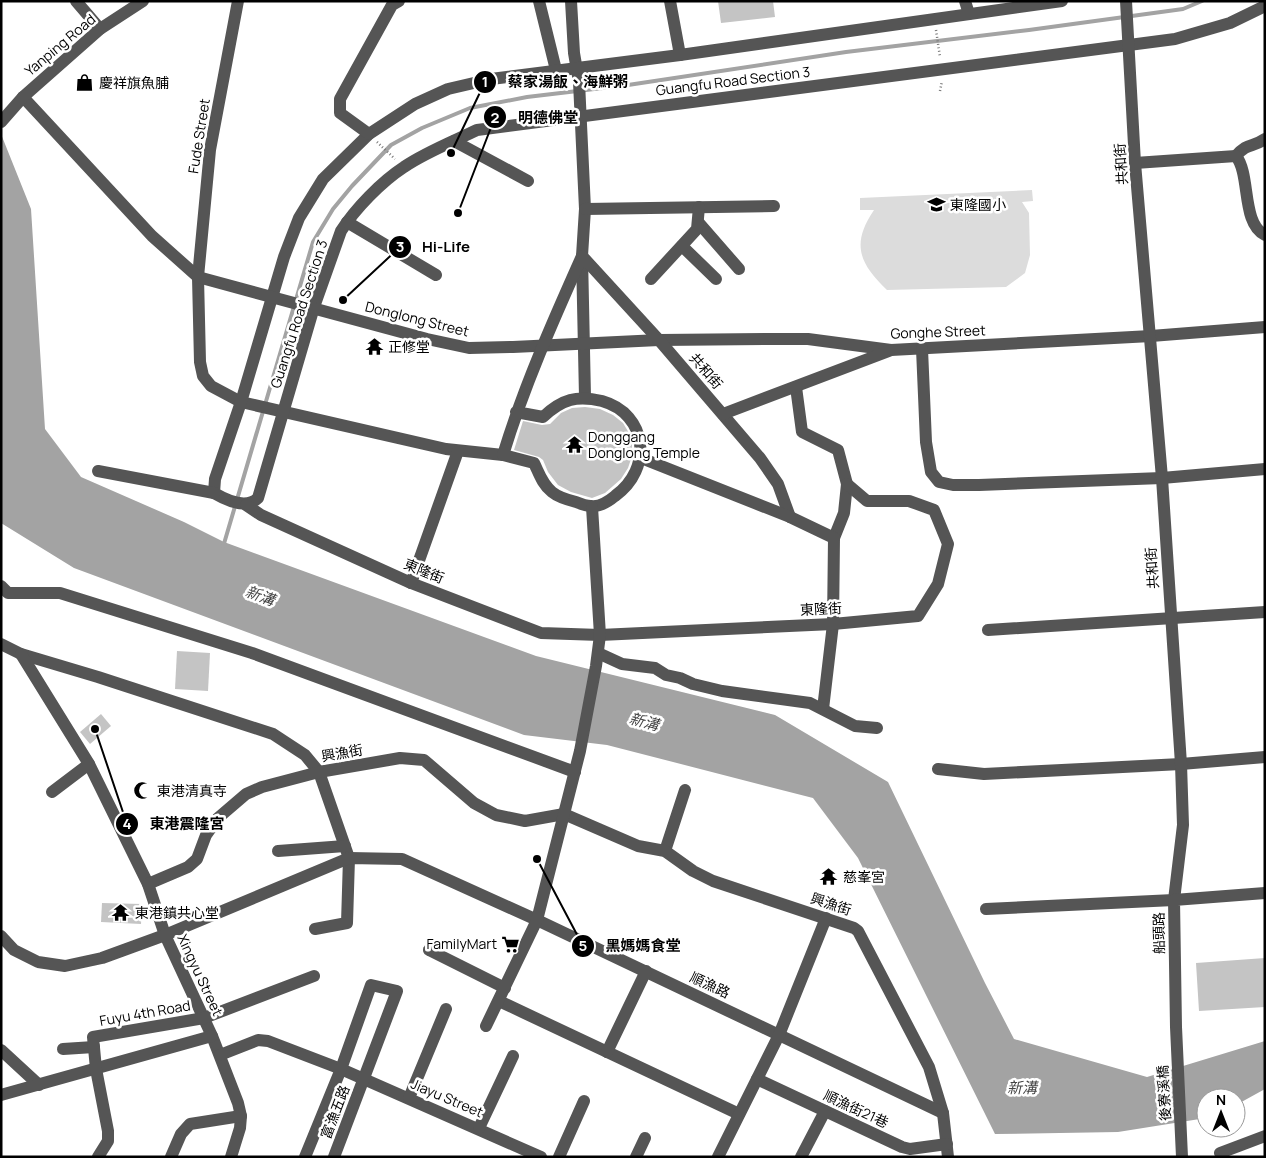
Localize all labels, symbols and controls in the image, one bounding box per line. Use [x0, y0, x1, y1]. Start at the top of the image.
street label: Yanping Road [20, 9, 99, 80]
street label: Guangfu Road Section 3 [655, 62, 811, 99]
callout: 蔡家湯飯、海鮮粥 [473, 67, 638, 97]
text: 1 [482, 71, 488, 92]
text: 蔡家湯飯、海鮮粥 [508, 71, 628, 92]
shop icon: 慶祥旗魚脯 [75, 73, 95, 93]
place label: 慶祥旗魚脯 [99, 73, 169, 92]
street label: Fude Street [183, 97, 214, 175]
callout: 明德佛堂 [483, 102, 588, 132]
text: 2 [491, 107, 500, 128]
text: 明德佛堂 [518, 107, 578, 128]
street label: 共和街 [1110, 142, 1131, 186]
school or university icon: 東隆國小 [926, 195, 946, 215]
place label: 東隆國小 [950, 195, 1006, 214]
callout: Hi-Life [387, 232, 480, 262]
text: 3 [396, 236, 404, 257]
text: Hi-Life [422, 236, 470, 257]
street label: Guangfu Road Section 3 [266, 237, 332, 391]
street label: Donglong Street [363, 296, 471, 341]
street label: Gonghe Street [890, 320, 986, 343]
temple icon: 正修堂 [364, 337, 384, 357]
place label: 正修堂 [388, 337, 430, 356]
street label: 共和街 [685, 349, 727, 393]
place label: Donggang Donglong Temple [588, 427, 700, 462]
temple icon: Donggang Donglong Temple [564, 435, 584, 455]
street label: 共和街 [1141, 546, 1162, 590]
street label: 東隆街 [401, 554, 447, 587]
water label: 新溝 [242, 581, 280, 611]
street label: 東隆街 [800, 598, 842, 619]
water label: 新溝 [627, 707, 663, 736]
street label: 興漁街 [320, 740, 364, 766]
mosque icon: 東港清真寺 [133, 781, 153, 801]
place label: 東港清真寺 [157, 781, 227, 800]
callout: 東港震隆宮 [114, 809, 234, 839]
text: 4 [122, 813, 132, 834]
text: 東港震隆宮 [149, 813, 225, 834]
temple icon: 慈峯宮 [819, 867, 839, 887]
place label: 慈峯宮 [843, 867, 885, 886]
street label: 興漁街 [808, 888, 854, 919]
temple icon: 東港鎮共心堂 [111, 903, 131, 923]
place label: 東港鎮共心堂 [135, 903, 219, 922]
street label: 船頭路 [1149, 912, 1168, 954]
street label: Xingyu Street [173, 931, 228, 1019]
callout: 黑媽媽食堂 [571, 931, 691, 961]
place label: FamilyMart [426, 934, 497, 953]
supermarket icon: FamilyMart [501, 934, 521, 954]
text: 5 [579, 935, 588, 956]
text: 黑媽媽食堂 [605, 935, 681, 956]
street label: 順漁路 [687, 967, 733, 1002]
street label: Fuyu 4th Road [98, 995, 192, 1030]
street label: 後寮溪橋 [1153, 1065, 1174, 1121]
street label: Jiayu Street [408, 1074, 487, 1121]
water label: 新溝 [1007, 1077, 1039, 1098]
street label: 富漁五路 [316, 1082, 353, 1141]
street label: 順漁街21巷 [821, 1085, 892, 1132]
north arrow [1196, 1088, 1246, 1138]
text: N [1216, 1090, 1226, 1109]

